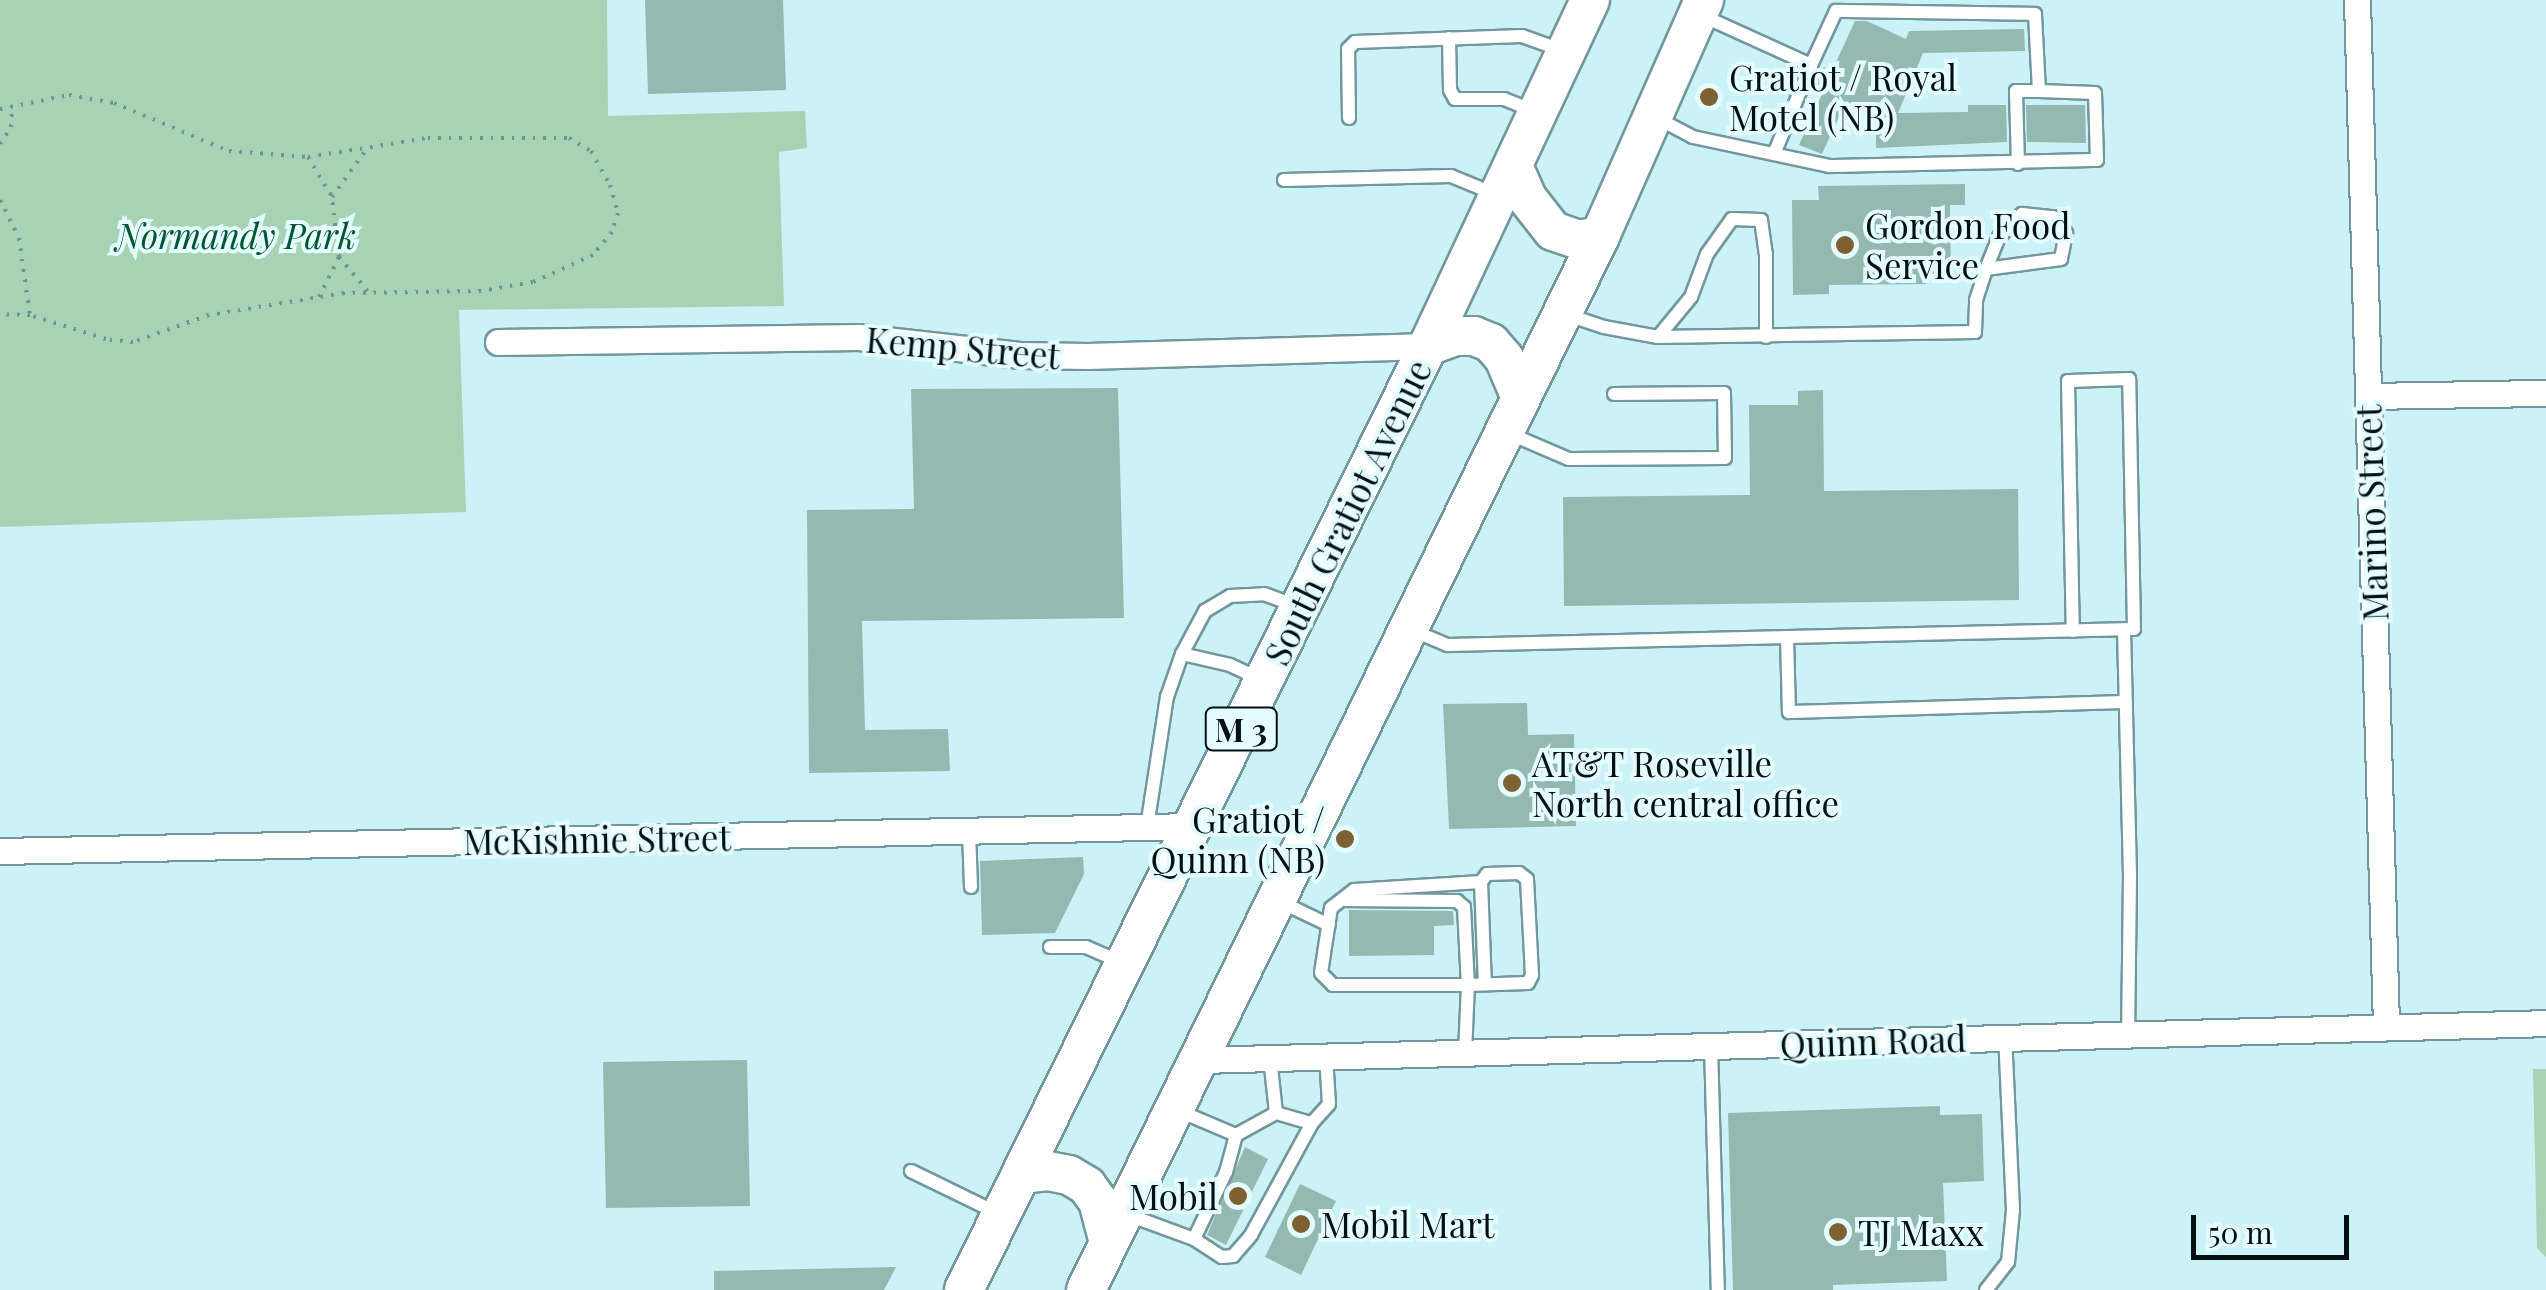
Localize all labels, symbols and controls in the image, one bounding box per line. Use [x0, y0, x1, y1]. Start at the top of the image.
place label: Gratiot / Royal Motel (NB) [1729, 56, 1958, 138]
marker: Gratiot / Royal Motel (NB) [1698, 86, 1720, 108]
place label: Gordon Food Service [1865, 204, 2071, 286]
park label: Normandy Park [116, 214, 356, 256]
marker: Gordon Food Service [1834, 234, 1856, 256]
street label: Kemp Street [864, 318, 1062, 376]
street label: South Gratiot Avenue [1254, 352, 1440, 672]
street label: Marino Street [2346, 404, 2396, 622]
road number: M 3 [1204, 702, 1278, 756]
place label: AT&T Roseville North central office [1532, 742, 1839, 824]
marker: AT&T Roseville North central office [1501, 772, 1523, 794]
place label: Gratiot / Quinn (NB) [1150, 798, 1325, 880]
street label: McKishnie Street [463, 816, 731, 862]
marker: Gratiot / Quinn (NB) [1334, 828, 1356, 850]
street label: Quinn Road [1779, 1017, 1967, 1065]
place label: Mobil [1129, 1175, 1218, 1217]
marker: Mobil [1227, 1185, 1249, 1207]
scale bar [2196, 1195, 2354, 1257]
place label: Mobil Mart [1321, 1203, 1494, 1245]
place label: TJ Maxx [1858, 1211, 1984, 1253]
text: 50 m [2208, 1212, 2273, 1252]
marker: Mobil Mart [1290, 1213, 1312, 1235]
marker: TJ Maxx [1827, 1221, 1849, 1243]

